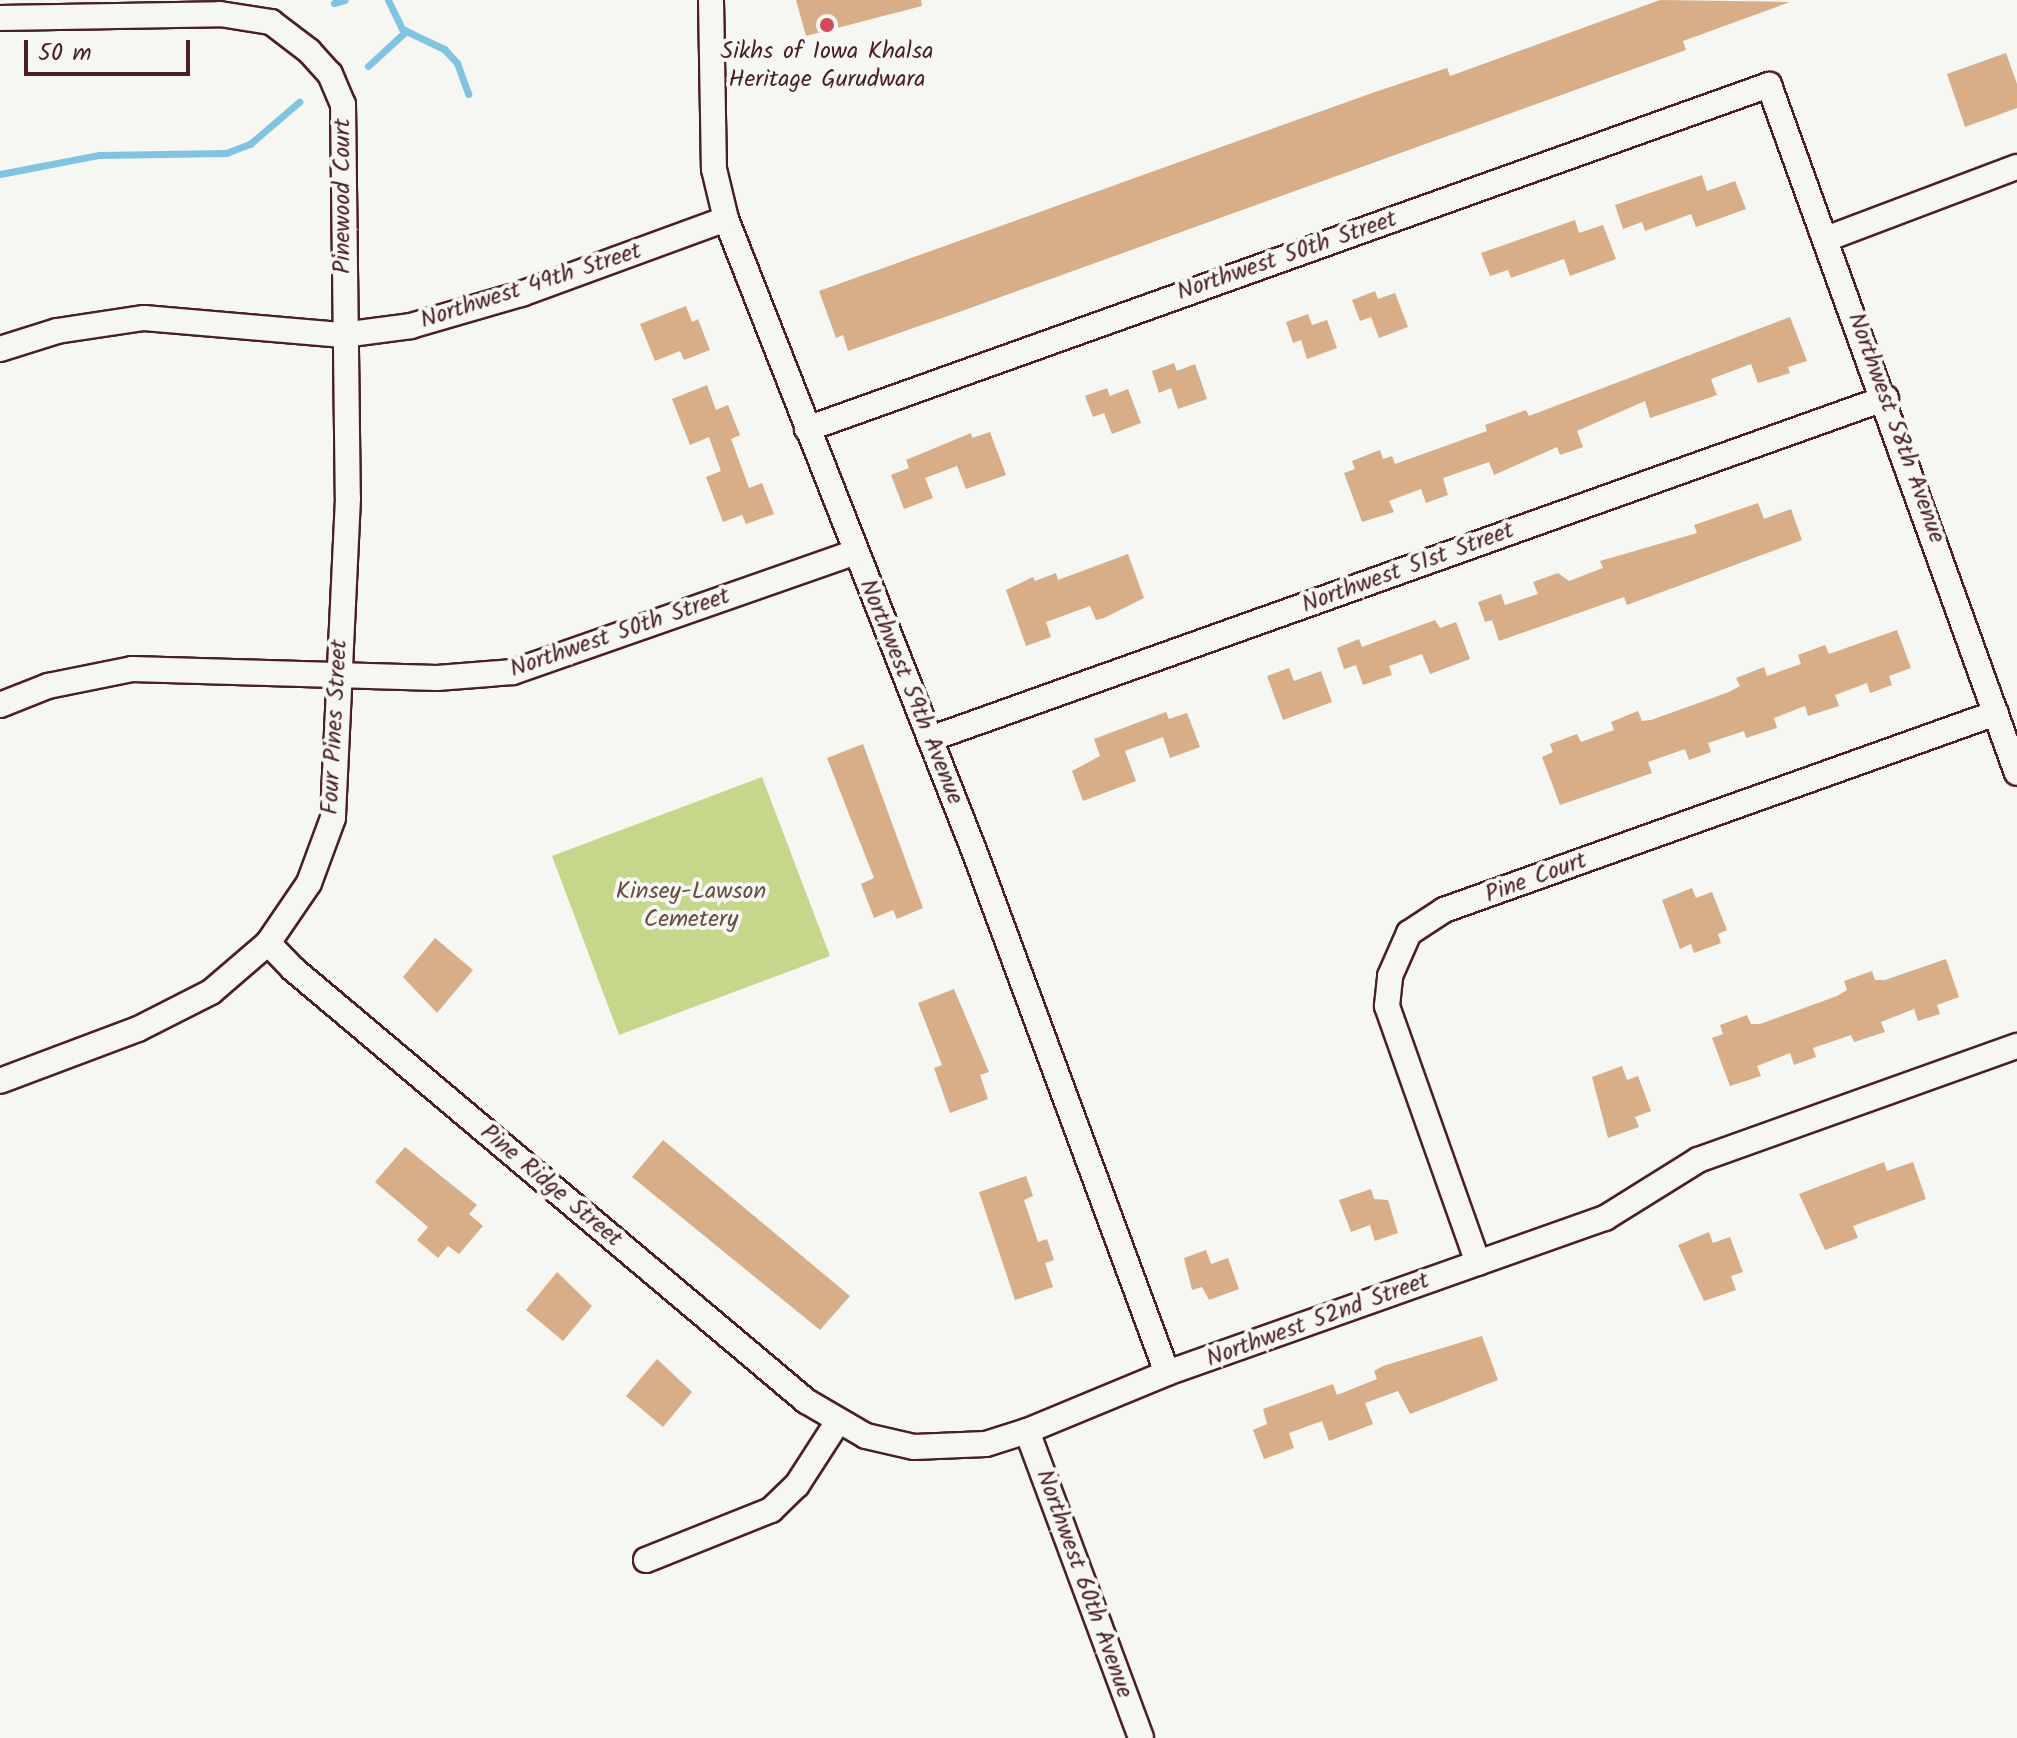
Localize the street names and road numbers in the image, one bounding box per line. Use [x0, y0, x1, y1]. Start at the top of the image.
street label: Pinewood Court [329, 118, 357, 274]
street label: Northwest 50th Street [1173, 205, 1401, 307]
street label: Northwest 49th Street [417, 237, 645, 335]
street label: Northwest 58th Avenue [1841, 309, 1951, 547]
street label: Northwest 51st Street [1298, 516, 1518, 620]
street label: Northwest 59th Avenue [853, 575, 969, 809]
street label: Northwest 50th Street [506, 582, 734, 684]
street label: Four Pines Street [316, 639, 354, 815]
street label: Pine Court [1481, 846, 1591, 910]
street label: Pine Ridge Street [474, 1118, 628, 1254]
street label: Northwest 52nd Street [1202, 1266, 1434, 1374]
street label: Northwest 60th Avenue [1029, 1466, 1139, 1702]

